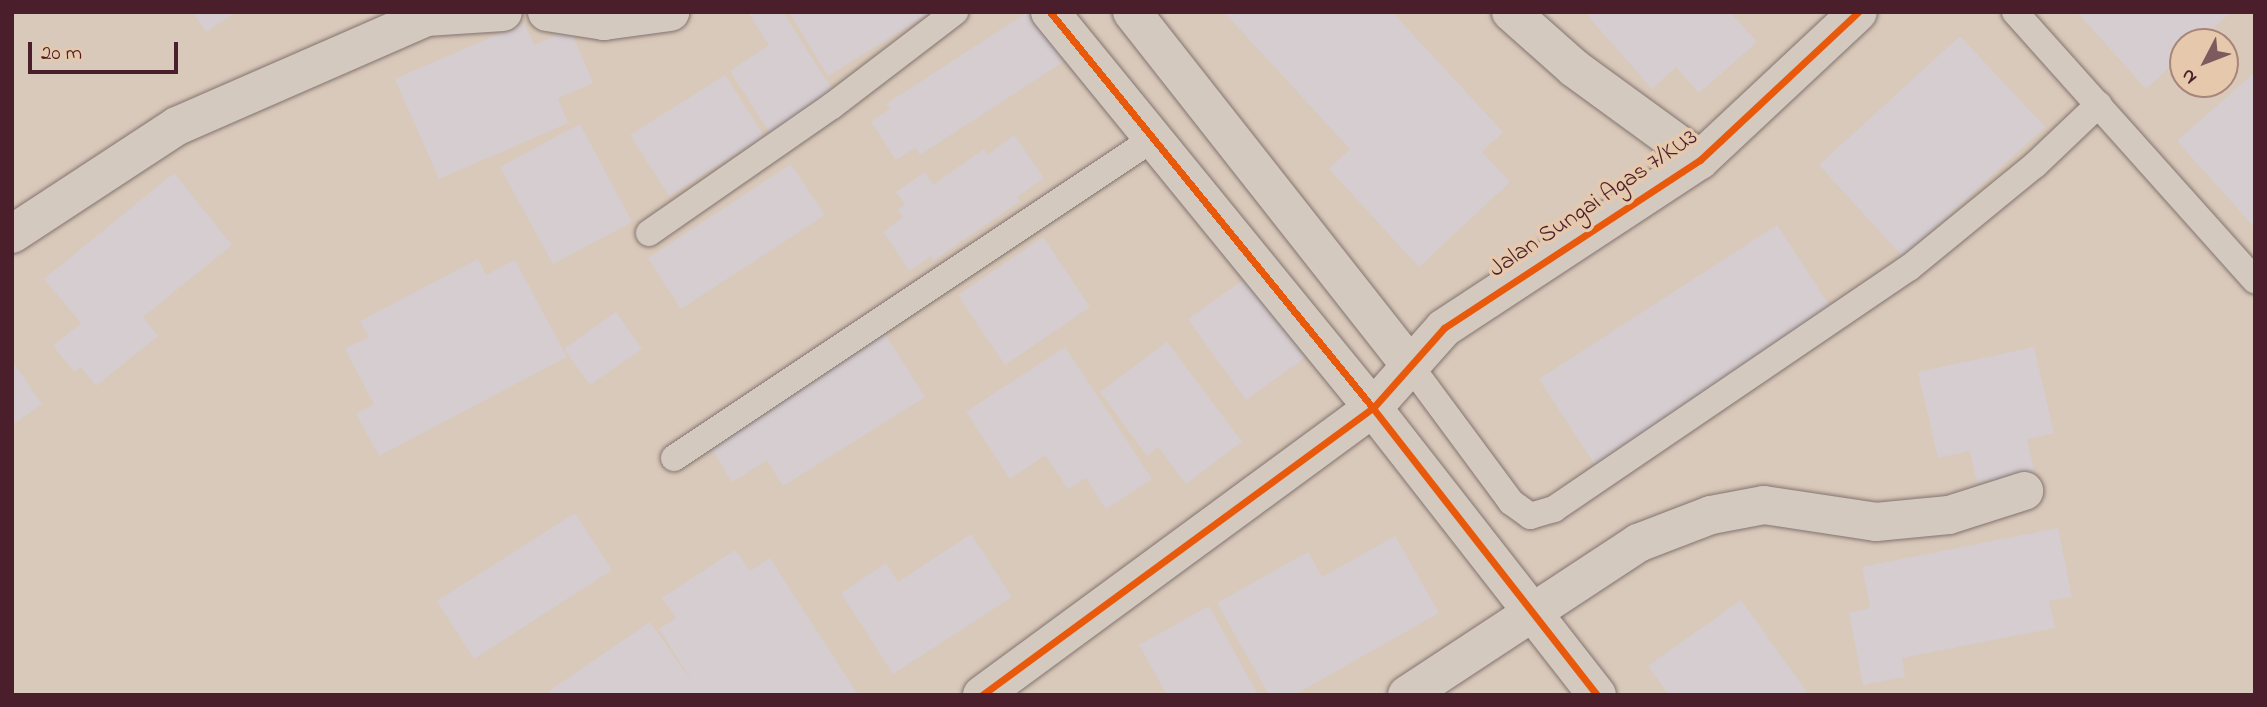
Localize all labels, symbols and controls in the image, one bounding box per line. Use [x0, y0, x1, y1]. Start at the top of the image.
scale bar [32, 28, 182, 72]
north arrow [2169, 28, 2239, 98]
text: 20 m [41, 39, 82, 69]
text: N [2175, 62, 2204, 90]
street label: Jalan Sungai Agas 7/KU3 [1484, 123, 1704, 285]

